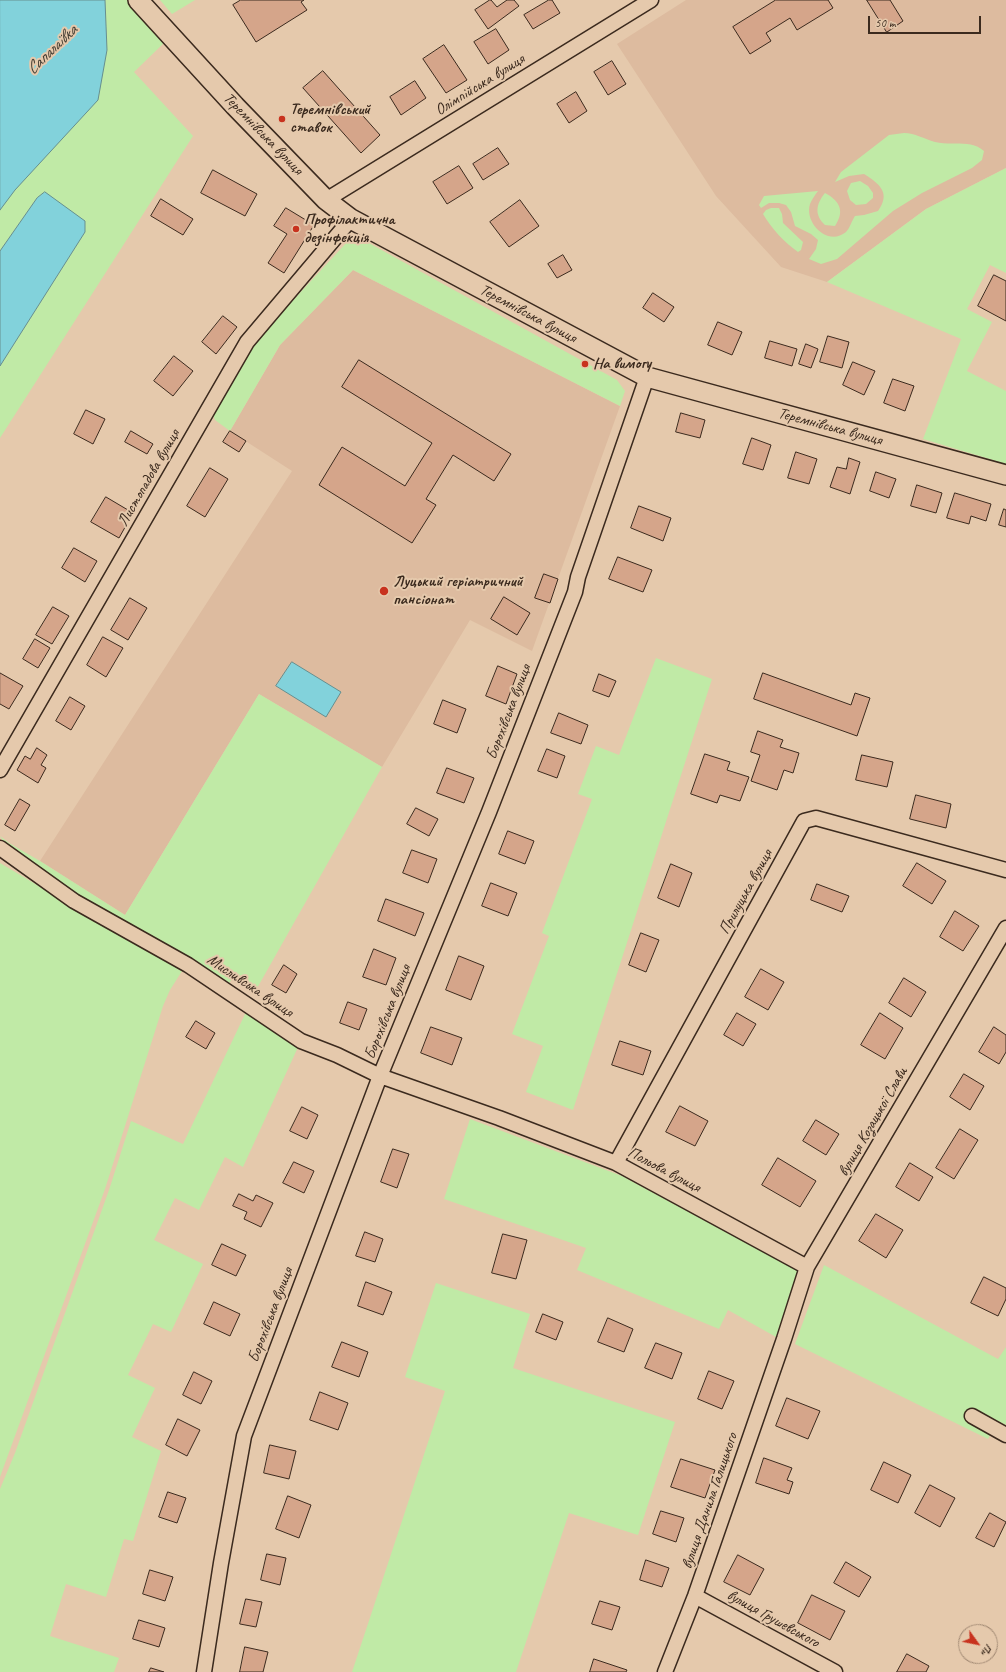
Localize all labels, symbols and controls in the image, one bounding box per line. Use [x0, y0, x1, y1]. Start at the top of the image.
scale bar [870, 8, 983, 34]
text: 50 m [875, 15, 895, 31]
water label: Сапалаївка [22, 21, 82, 79]
street label: Олімпійська вулиця [432, 50, 528, 120]
street label: Теремнівська вулиця [219, 89, 307, 179]
place label: Теремнівський ставок [290, 100, 370, 138]
marker: Теремнівський ставок [277, 114, 287, 124]
place label: Профілактична дезінфекція [304, 210, 395, 248]
marker: Профілактична дезінфекція [291, 224, 301, 234]
street label: Теремнівська вулиця [476, 280, 580, 348]
place label: На вимогу [593, 354, 651, 374]
marker: На вимогу [580, 359, 590, 369]
street label: Теремнівська вулиця [776, 404, 884, 450]
street label: Листопадова вулиця [113, 426, 185, 530]
place label: Луцький геріатричний пансіонат [393, 572, 523, 610]
marker: Луцький геріатричний пансіонат [378, 585, 390, 597]
street label: Борохівська вулиця [482, 662, 536, 762]
street label: Прилуцька вулиця [715, 846, 777, 938]
street label: Мисливська вулиця [203, 950, 297, 1022]
street label: Борохівська вулиця [360, 962, 416, 1062]
street label: вулиця Козацької Слави [834, 1064, 912, 1180]
street label: Польова вулиця [624, 1143, 704, 1197]
street label: Борохівська вулиця [244, 1265, 298, 1365]
street label: вулиця Данила Галицького [678, 1431, 742, 1571]
street label: вулиця Грушевського [723, 1586, 823, 1652]
north arrow [958, 1624, 998, 1664]
text: Пн [978, 1641, 996, 1659]

